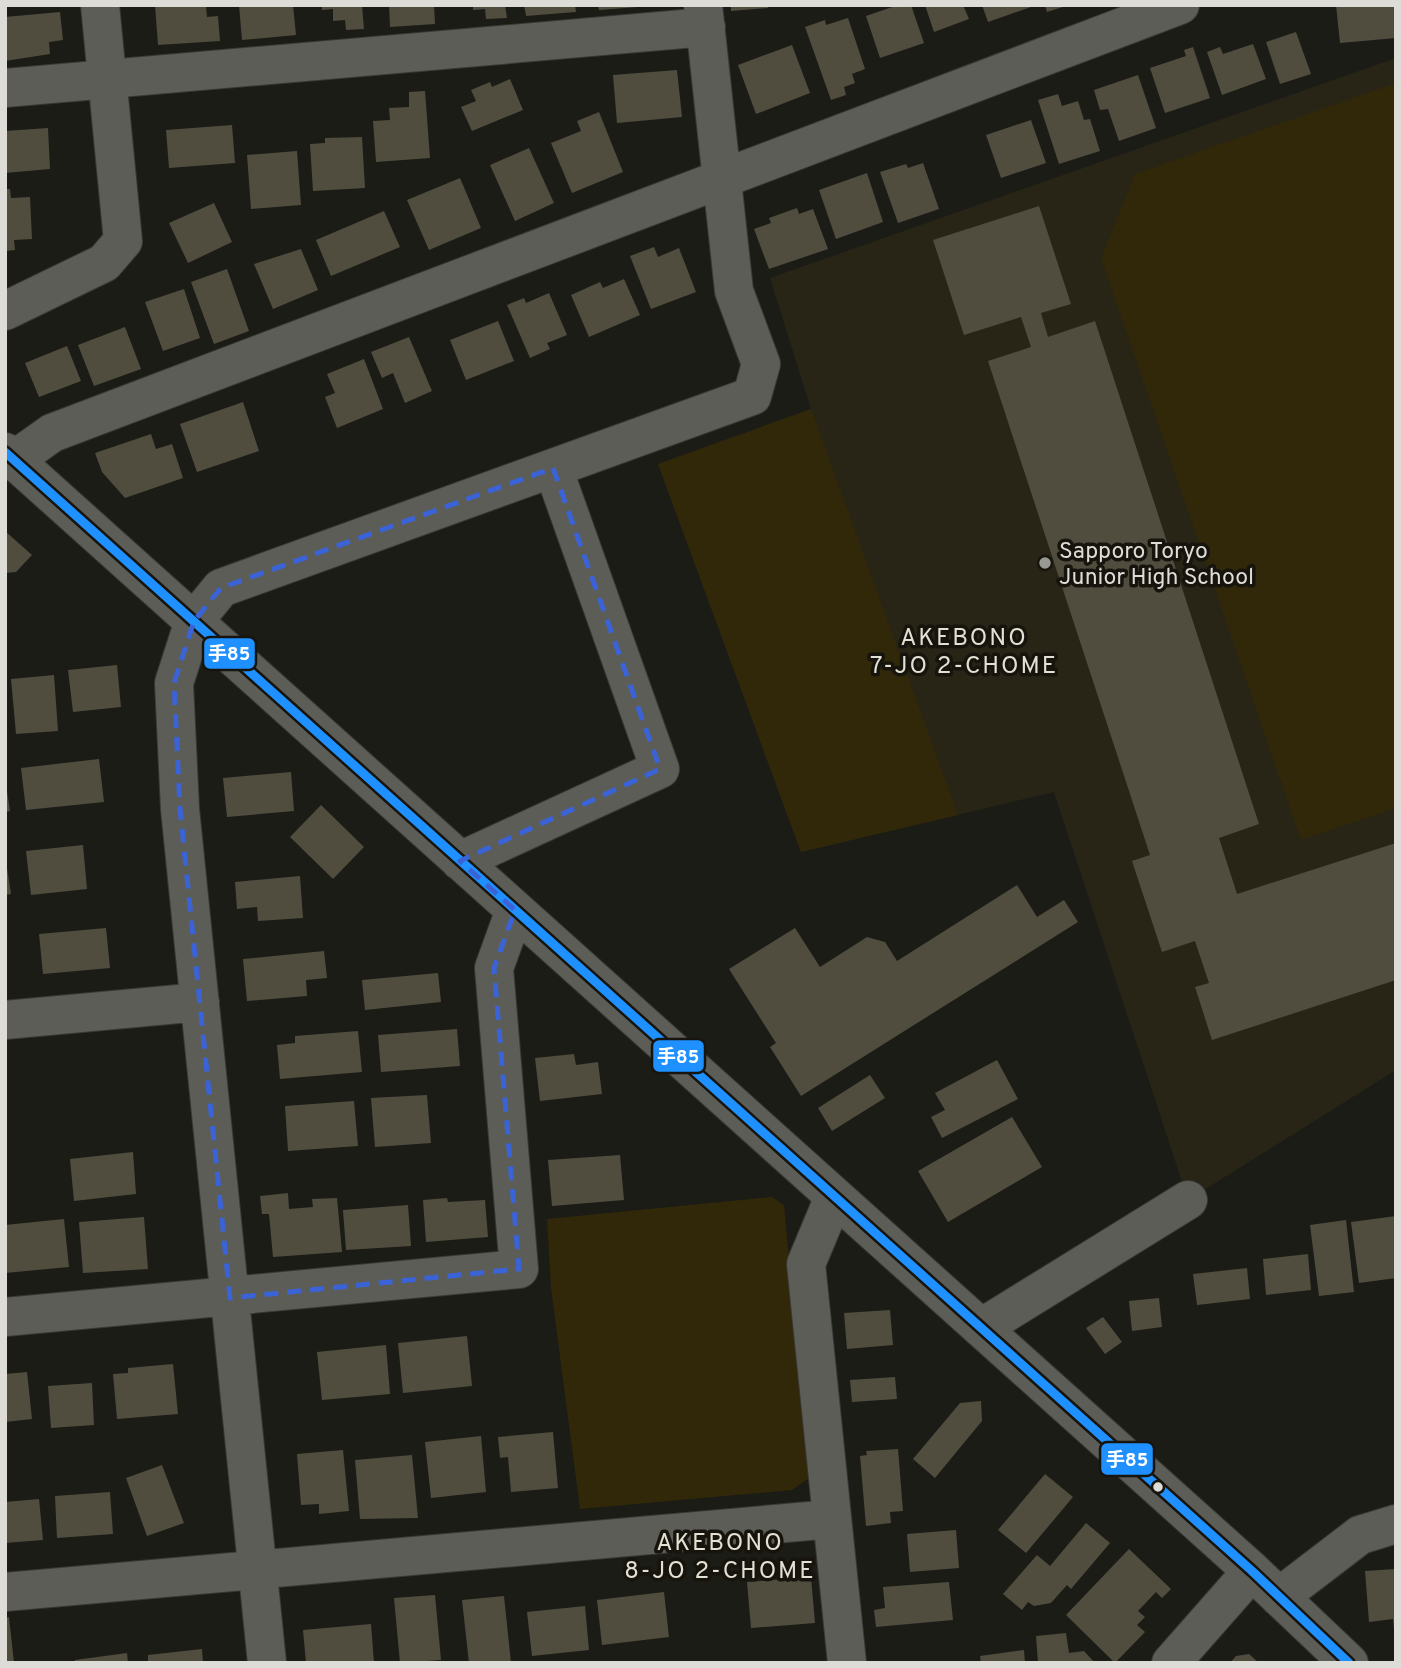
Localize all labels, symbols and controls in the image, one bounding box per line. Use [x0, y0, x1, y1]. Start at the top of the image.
place label: Sapporo Toryo Junior High School [1059, 538, 1254, 593]
marker: Sapporo Toryo Junior High School [1037, 555, 1053, 571]
district label: AKEBONO 7-JO 2-CHOME [870, 624, 1058, 682]
line badge: 手85 [203, 637, 256, 670]
text: 手85 [208, 643, 250, 667]
line badge: 手85 [652, 1039, 705, 1073]
text: 手85 [657, 1046, 699, 1070]
line badge: 手85 [1100, 1442, 1154, 1476]
text: 手85 [1106, 1449, 1148, 1473]
unlabelled marker [1151, 1480, 1165, 1494]
district label: AKEBONO 8-JO 2-CHOME [624, 1529, 816, 1587]

